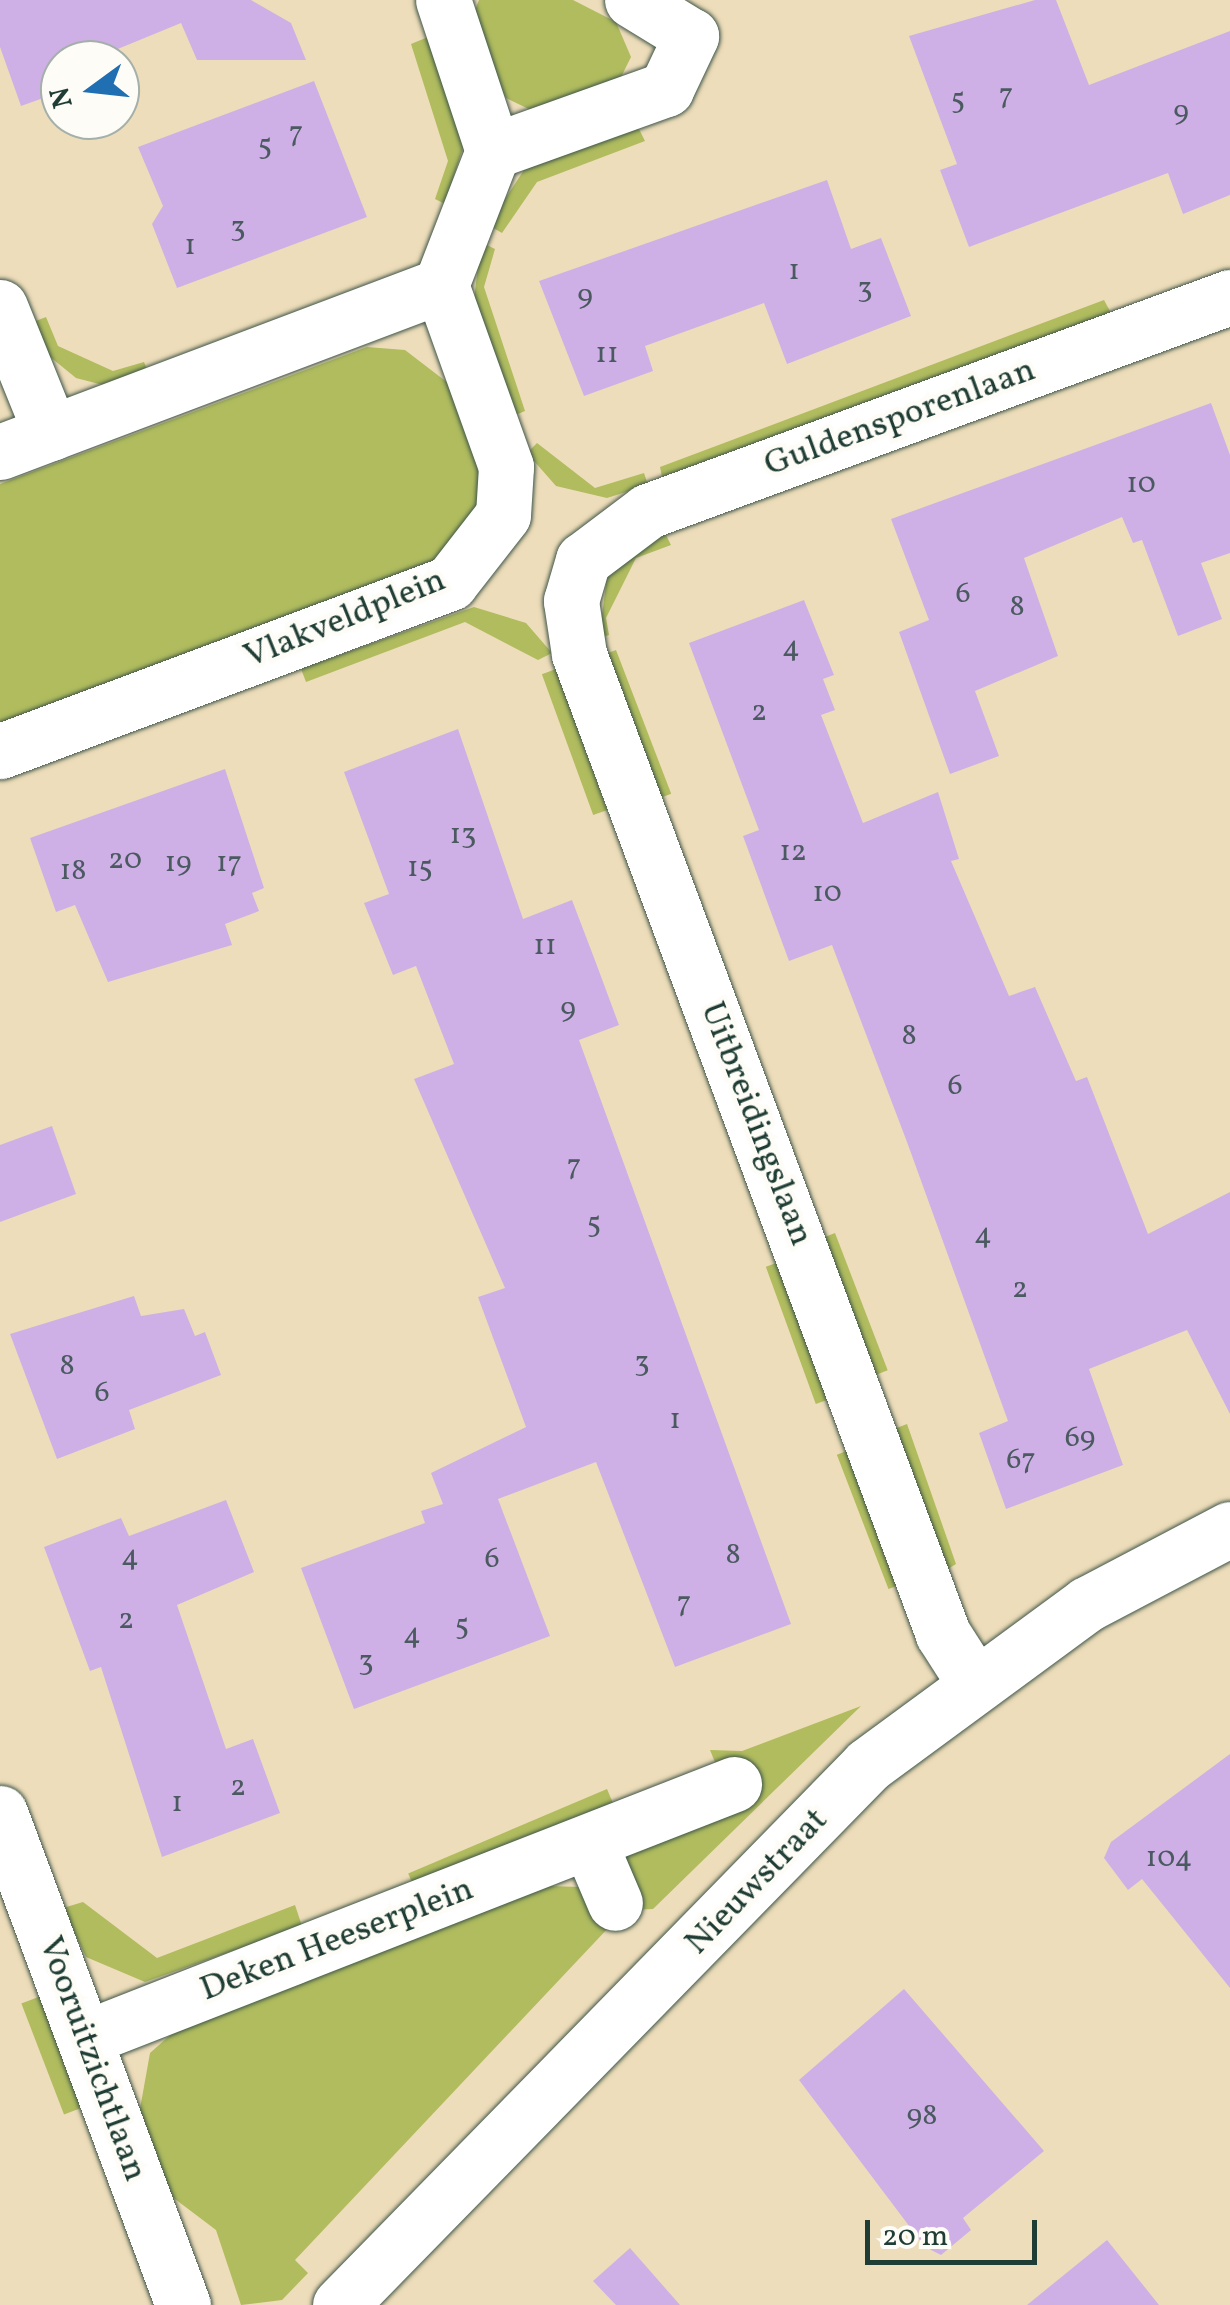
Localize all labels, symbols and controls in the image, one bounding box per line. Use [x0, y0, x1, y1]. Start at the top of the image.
north arrow [40, 40, 140, 140]
house number: 7 [999, 77, 1013, 113]
house number: 5 [951, 82, 965, 118]
text: N [41, 83, 84, 112]
house number: 9 [1173, 94, 1189, 130]
house number: 7 [289, 115, 303, 151]
house number: 5 [258, 128, 272, 164]
house number: 3 [230, 210, 246, 246]
house number: 1 [184, 228, 196, 264]
house number: 1 [788, 253, 800, 289]
house number: 3 [857, 271, 873, 307]
house number: 9 [577, 278, 593, 314]
house number: 11 [595, 336, 619, 372]
street label: Guldensporenlaan [759, 350, 1041, 486]
house number: 10 [1126, 466, 1156, 502]
street label: Vlakveldplein [238, 559, 452, 679]
house number: 6 [955, 576, 971, 612]
house number: 8 [1009, 589, 1025, 625]
house number: 4 [782, 630, 800, 666]
house number: 2 [751, 694, 767, 730]
house number: 13 [449, 817, 477, 853]
house number: 12 [779, 834, 807, 870]
house number: 20 [108, 842, 142, 878]
house number: 19 [164, 845, 192, 881]
house number: 17 [216, 845, 242, 881]
house number: 15 [407, 850, 433, 886]
house number: 18 [60, 853, 86, 889]
house number: 10 [812, 875, 842, 911]
house number: 11 [533, 928, 557, 964]
house number: 9 [560, 991, 576, 1027]
street label: Uitbreidingslaan [690, 996, 822, 1252]
house number: 8 [901, 1018, 917, 1054]
house number: 6 [947, 1068, 963, 1104]
house number: 7 [567, 1148, 581, 1184]
house number: 5 [587, 1206, 601, 1242]
house number: 4 [974, 1217, 992, 1253]
house number: 2 [1012, 1271, 1028, 1307]
house number: 3 [634, 1345, 650, 1381]
house number: 8 [59, 1348, 75, 1384]
house number: 6 [94, 1375, 110, 1411]
house number: 1 [669, 1402, 681, 1438]
house number: 69 [1065, 1420, 1095, 1456]
house number: 67 [1006, 1442, 1036, 1478]
house number: 8 [725, 1537, 741, 1573]
house number: 4 [121, 1539, 139, 1575]
house number: 6 [484, 1541, 500, 1577]
house number: 7 [677, 1585, 691, 1621]
house number: 2 [118, 1602, 134, 1638]
house number: 5 [455, 1608, 469, 1644]
house number: 4 [403, 1617, 421, 1653]
house number: 3 [358, 1644, 374, 1680]
house number: 2 [230, 1769, 246, 1805]
house number: 1 [171, 1785, 183, 1821]
street label: Nieuwstraat [677, 1800, 837, 1964]
house number: 104 [1146, 1840, 1192, 1876]
street label: Deken Heeserplein [195, 1869, 479, 2011]
street label: Vooruitzichtlaan [28, 1931, 156, 2187]
house number: 98 [907, 2098, 937, 2134]
scale bar [870, 2200, 1042, 2262]
text: 20 m [882, 2216, 948, 2258]

